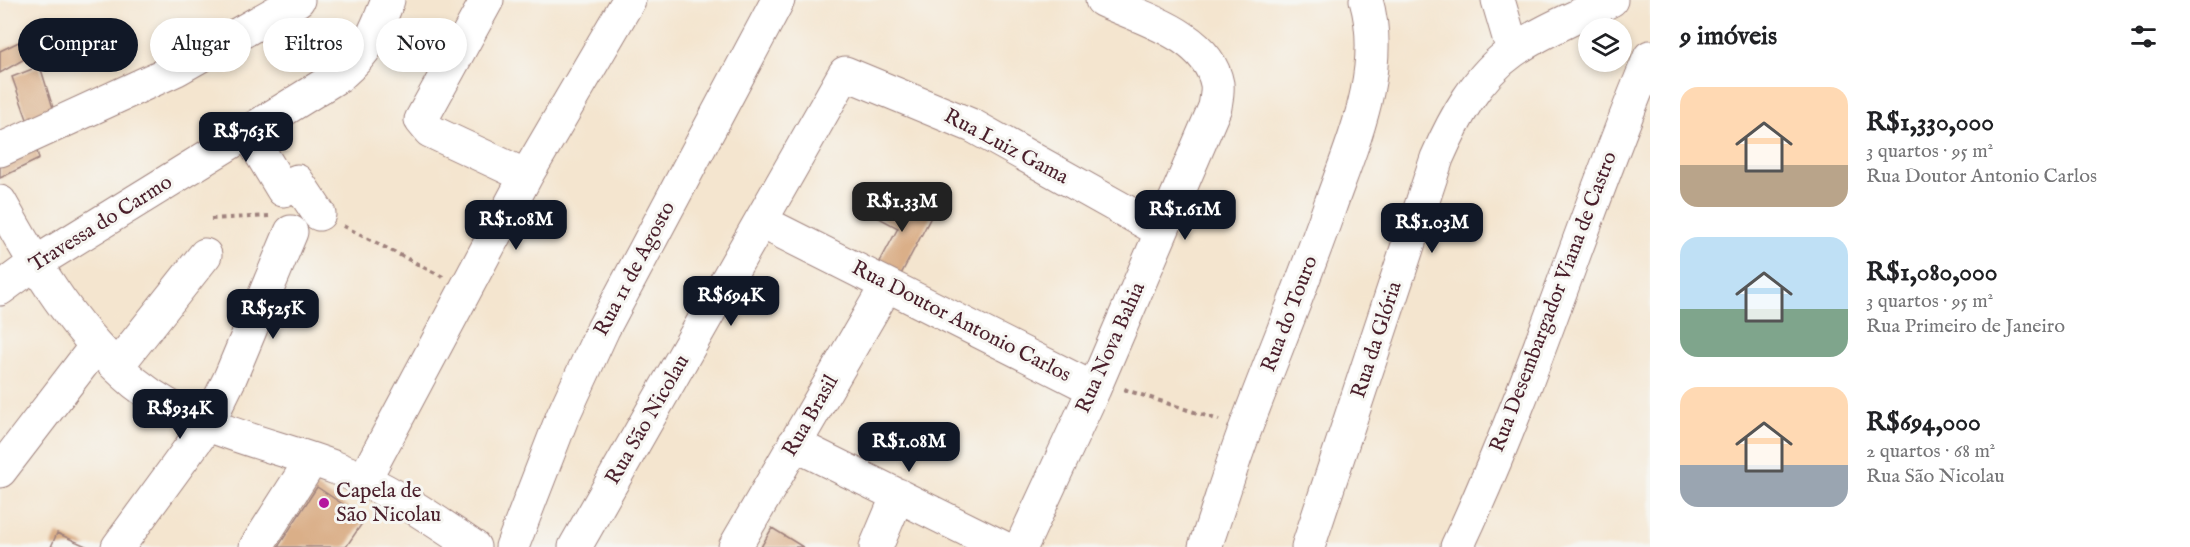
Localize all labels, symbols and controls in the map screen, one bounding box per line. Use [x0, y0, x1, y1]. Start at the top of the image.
chip: Comprar [18, 18, 138, 72]
chip: Alugar [150, 18, 251, 72]
chip: Filtros [263, 18, 364, 72]
chip: Novo [376, 18, 467, 72]
map controls [1578, 18, 1632, 72]
button: layers [1578, 18, 1632, 72]
text: 9 imóveis [1680, 20, 1777, 53]
icon: filters [2127, 20, 2160, 53]
street label: Rua Luiz Gama [939, 103, 1074, 192]
text: R$1,330,000 [1866, 106, 1994, 139]
icon: home [1728, 111, 1800, 183]
pin: R$763K [197, 112, 295, 163]
text: R$763K [213, 119, 279, 144]
text: 3 quartos · 95 m² [1866, 139, 1993, 164]
street label: Rua Desembargador Viana de Castro [1484, 148, 1624, 456]
text: Rua Doutor Antonio Carlos [1866, 164, 2097, 189]
street label: Travessa do Carmo [24, 169, 178, 279]
pin: R$1.33M [847, 182, 957, 233]
text: R$1.33M [866, 189, 938, 214]
pin: R$1.61M [1130, 190, 1240, 241]
street label: Rua 11 de Agosto [588, 197, 682, 341]
text: R$1.61M [1149, 197, 1221, 222]
pin: R$1.08M [461, 200, 571, 251]
pin: R$1.03M [1377, 203, 1487, 254]
text: R$1.08M [479, 207, 553, 232]
text: R$1.03M [1395, 210, 1469, 235]
street label: Rua do Touro [1256, 252, 1324, 376]
street label: Rua Doutor Antonio Carlos [847, 255, 1075, 389]
text: R$1,080,000 [1866, 256, 1998, 289]
icon: home [1728, 261, 1800, 333]
pin: R$694K [682, 276, 780, 327]
street label: Rua Nova Bahia [1070, 277, 1152, 418]
street label: Rua da Glória [1345, 277, 1409, 402]
text: R$694K [697, 283, 765, 308]
pin: R$525K [224, 289, 322, 340]
text: 3 quartos · 95 m² [1866, 289, 1993, 314]
text: R$525K [241, 296, 305, 321]
text: Rua Primeiro de Janeiro [1866, 314, 2065, 339]
street label: Rua São Nicolau [600, 350, 696, 490]
street label: Rua Brasil [777, 370, 845, 462]
pin: R$934K [131, 389, 229, 440]
text: R$934K [147, 396, 213, 421]
text: R$694,000 [1866, 406, 1981, 439]
icon: home [1728, 411, 1800, 483]
pin: R$1.08M [854, 422, 964, 473]
text: R$1.08M [872, 429, 946, 454]
text: 2 quartos · 68 m² [1866, 439, 1995, 464]
text: Rua São Nicolau [1866, 464, 2005, 489]
place label: Capela de São Nicolau [336, 478, 441, 529]
marker: Capela de São Nicolau [317, 496, 331, 510]

